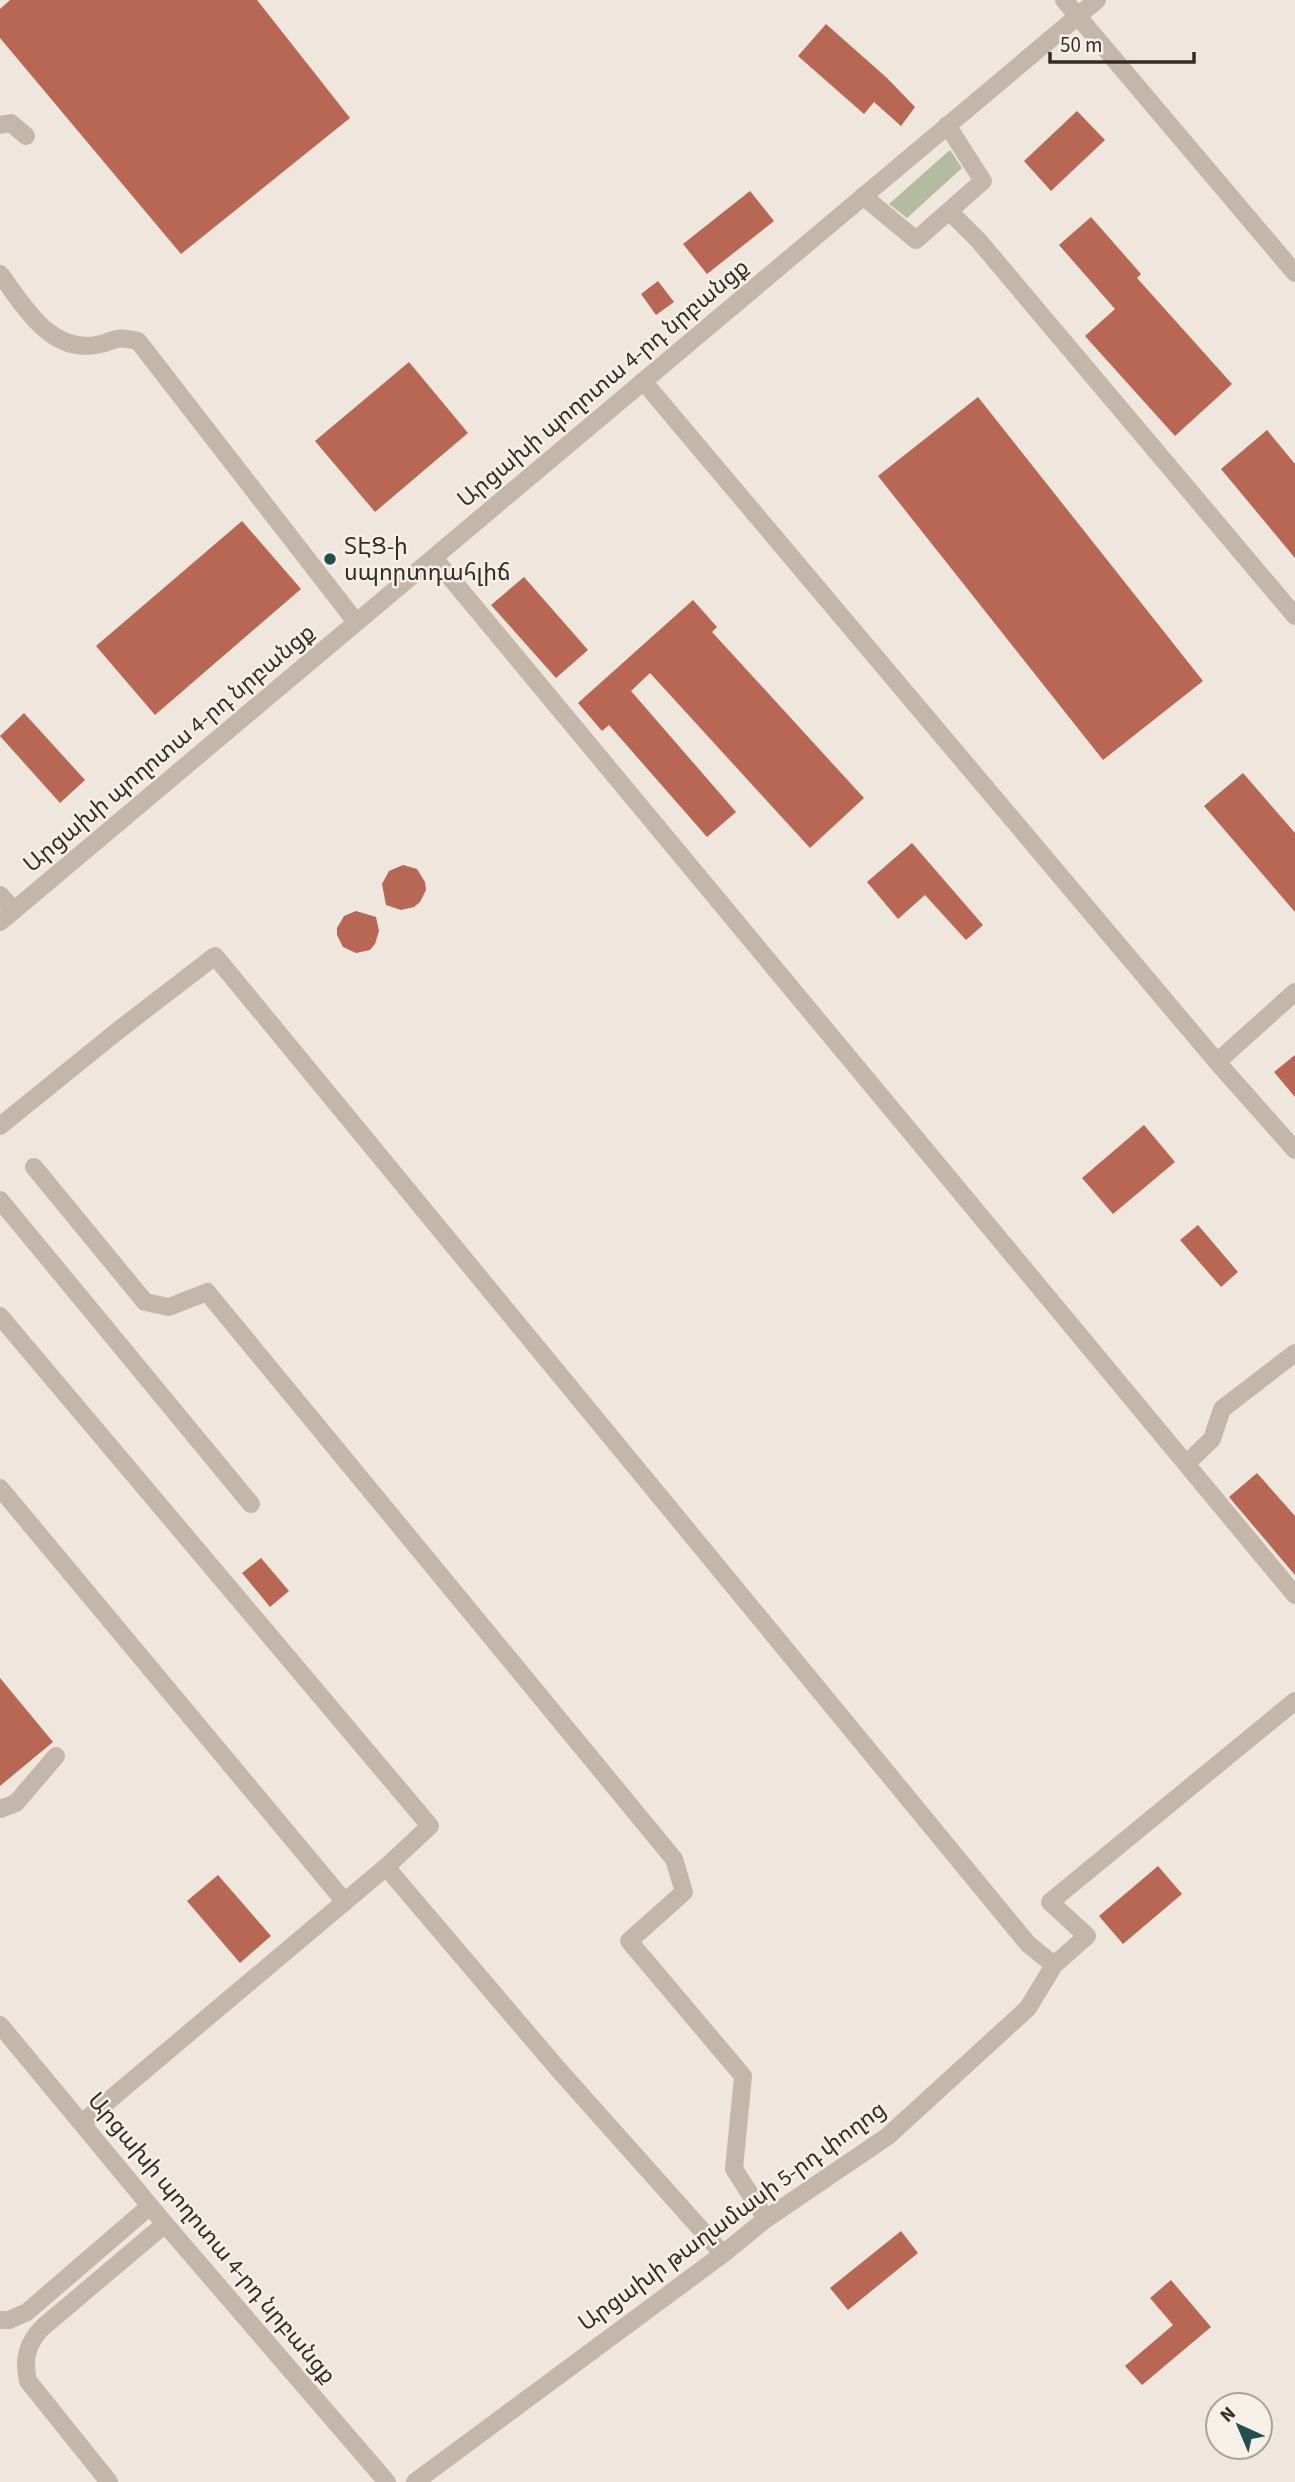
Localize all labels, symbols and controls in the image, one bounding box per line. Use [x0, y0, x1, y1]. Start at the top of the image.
scale bar [1050, 21, 1194, 65]
text: 50 m [1060, 30, 1102, 60]
street label: Արցախի պողոտա 4-րդ նրբանցք [450, 251, 756, 515]
place label: ՏԷՑ-ի սպորտդահլիճ [344, 530, 510, 589]
marker: ՏԷՑ-ի սպորտդահլիճ [322, 551, 338, 567]
street label: Արցախի պողոտա 4-րդ նրբանցք [16, 616, 322, 880]
street label: Արցախի պողոտա 4-րդ նրբանցք [80, 2085, 344, 2391]
street label: Արցախի թաղամասի 5-րդ փողոց [571, 2093, 893, 2339]
north arrow [1204, 2391, 1274, 2461]
text: N [1214, 2401, 1242, 2429]

